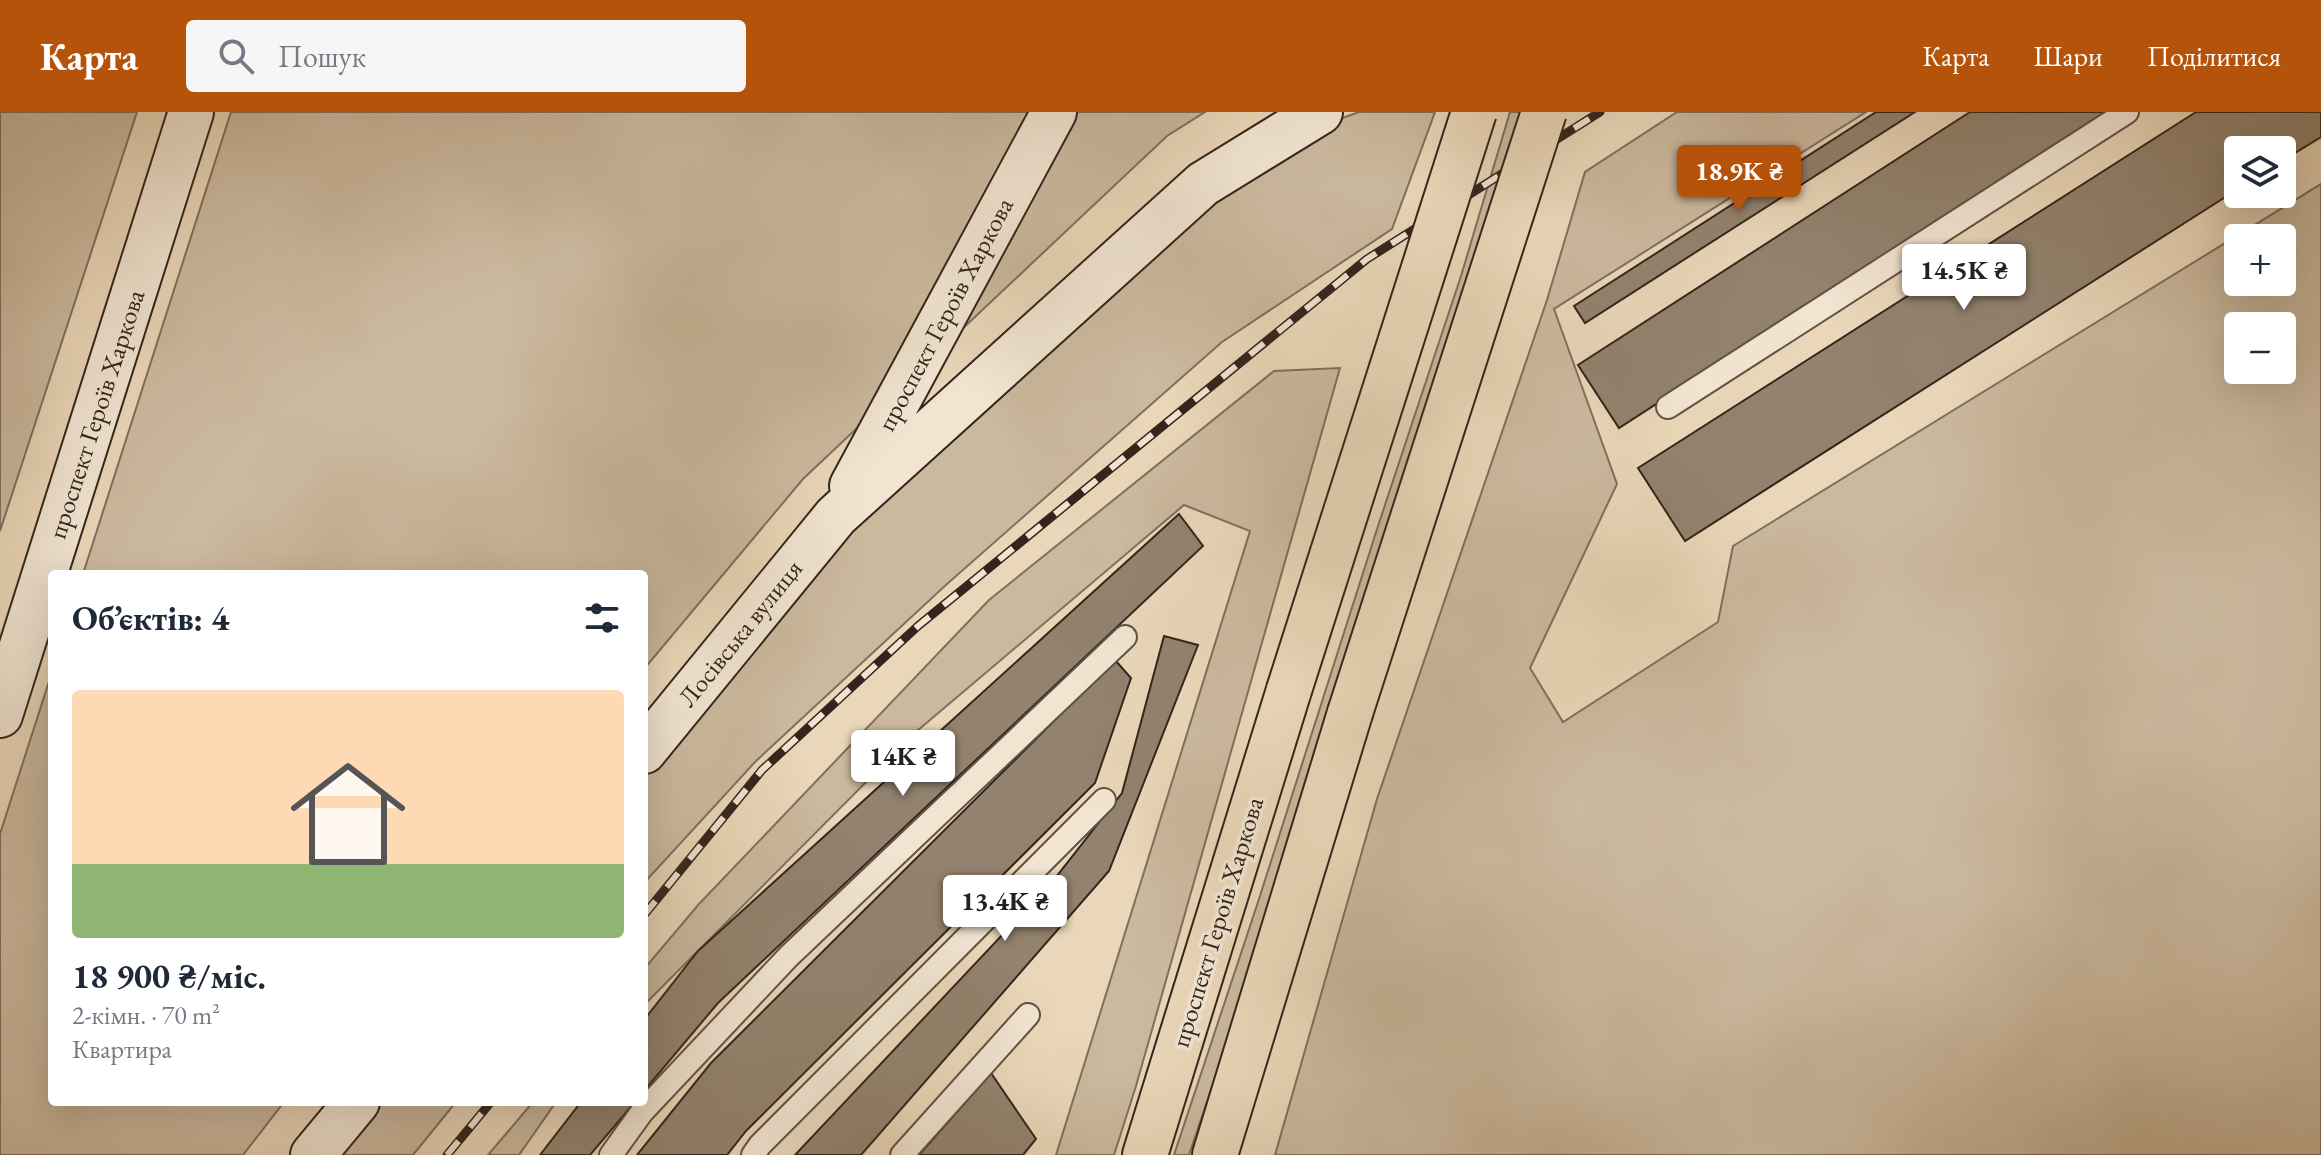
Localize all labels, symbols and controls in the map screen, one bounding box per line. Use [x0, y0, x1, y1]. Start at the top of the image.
search box [186, 20, 746, 92]
text: Карта [40, 32, 138, 81]
icon: search [214, 34, 258, 78]
text: Пошук [278, 37, 366, 76]
text: Карта [1923, 38, 1989, 74]
text: Шари [2033, 38, 2103, 74]
text: Поділитися [2147, 38, 2281, 74]
map controls [2224, 136, 2296, 384]
button: layers [2224, 136, 2296, 208]
pin: 18.9K ₴ [1665, 145, 1813, 213]
text: 18.9K ₴ [1695, 154, 1783, 188]
street label: проспект Героїв Харкова [869, 191, 1021, 437]
button: + [2224, 224, 2296, 296]
pin: 14.5K ₴ [1890, 244, 2038, 312]
text: 14.5K ₴ [1920, 253, 2008, 287]
street label: проспект Героїв Харкова [40, 285, 152, 543]
button: − [2224, 312, 2296, 384]
street label: Лосівська вулиця [670, 552, 810, 714]
text: Об’єктів: 4 [72, 596, 229, 640]
icon: filters [580, 596, 624, 640]
pin: 14K ₴ [847, 730, 959, 798]
text: 14K ₴ [869, 739, 937, 773]
icon: home [276, 742, 420, 886]
street label: проспект Героїв Харкова [1163, 792, 1271, 1051]
pin: 13.4K ₴ [931, 875, 1079, 943]
text: 13.4K ₴ [961, 884, 1049, 918]
text: 18 900 ₴/міс. [72, 954, 266, 998]
text: 2-кімн. · 70 m² [72, 998, 220, 1032]
text: Квартира [72, 1032, 172, 1066]

